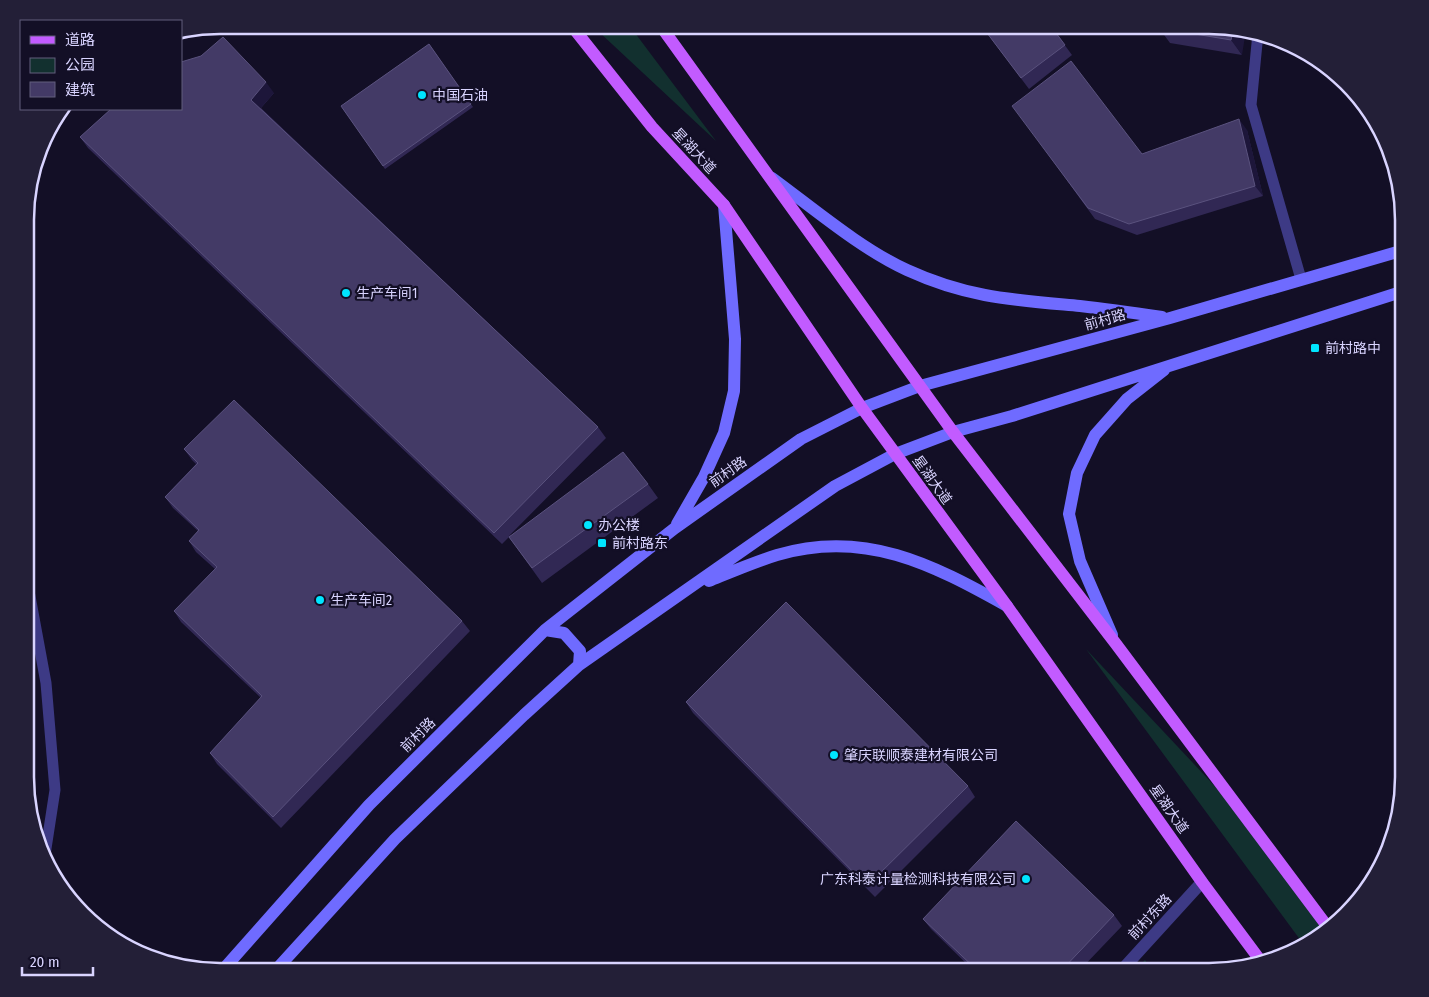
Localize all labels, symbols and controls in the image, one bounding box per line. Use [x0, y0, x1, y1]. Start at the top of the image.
legend [20, 20, 182, 110]
text: 道路 [65, 31, 95, 49]
text: 公园 [65, 56, 95, 74]
text: 建筑 [65, 81, 95, 99]
place label: 中国石油 [432, 87, 488, 104]
marker: 中国石油 [416, 89, 428, 101]
street label: 星湖大道 [669, 125, 719, 177]
place label: 生产车间1 [356, 285, 417, 302]
marker: 生产车间1 [340, 287, 352, 299]
street label: 前村路 [1082, 306, 1128, 334]
place label: 前村路中 [1325, 340, 1381, 357]
marker: 前村路中 [1309, 342, 1321, 354]
street label: 星湖大道 [909, 452, 955, 508]
street label: 前村路 [706, 453, 750, 491]
place label: 办公楼 [598, 517, 640, 534]
marker: 办公楼 [582, 519, 594, 531]
place label: 前村路东 [612, 535, 668, 552]
marker: 前村路东 [596, 537, 608, 549]
place label: 生产车间2 [330, 592, 392, 609]
marker: 生产车间2 [314, 594, 326, 606]
street label: 前村路 [397, 714, 439, 756]
place label: 肇庆联顺泰建材有限公司 [844, 747, 998, 764]
marker: 肇庆联顺泰建材有限公司 [828, 749, 840, 761]
street label: 星湖大道 [1146, 781, 1192, 837]
place label: 广东科泰计量检测科技有限公司 [820, 871, 1016, 888]
marker: 广东科泰计量检测科技有限公司 [1020, 873, 1032, 885]
street label: 前村东路 [1125, 891, 1175, 943]
scale bar [22, 944, 94, 976]
text: 20 m [30, 953, 60, 971]

